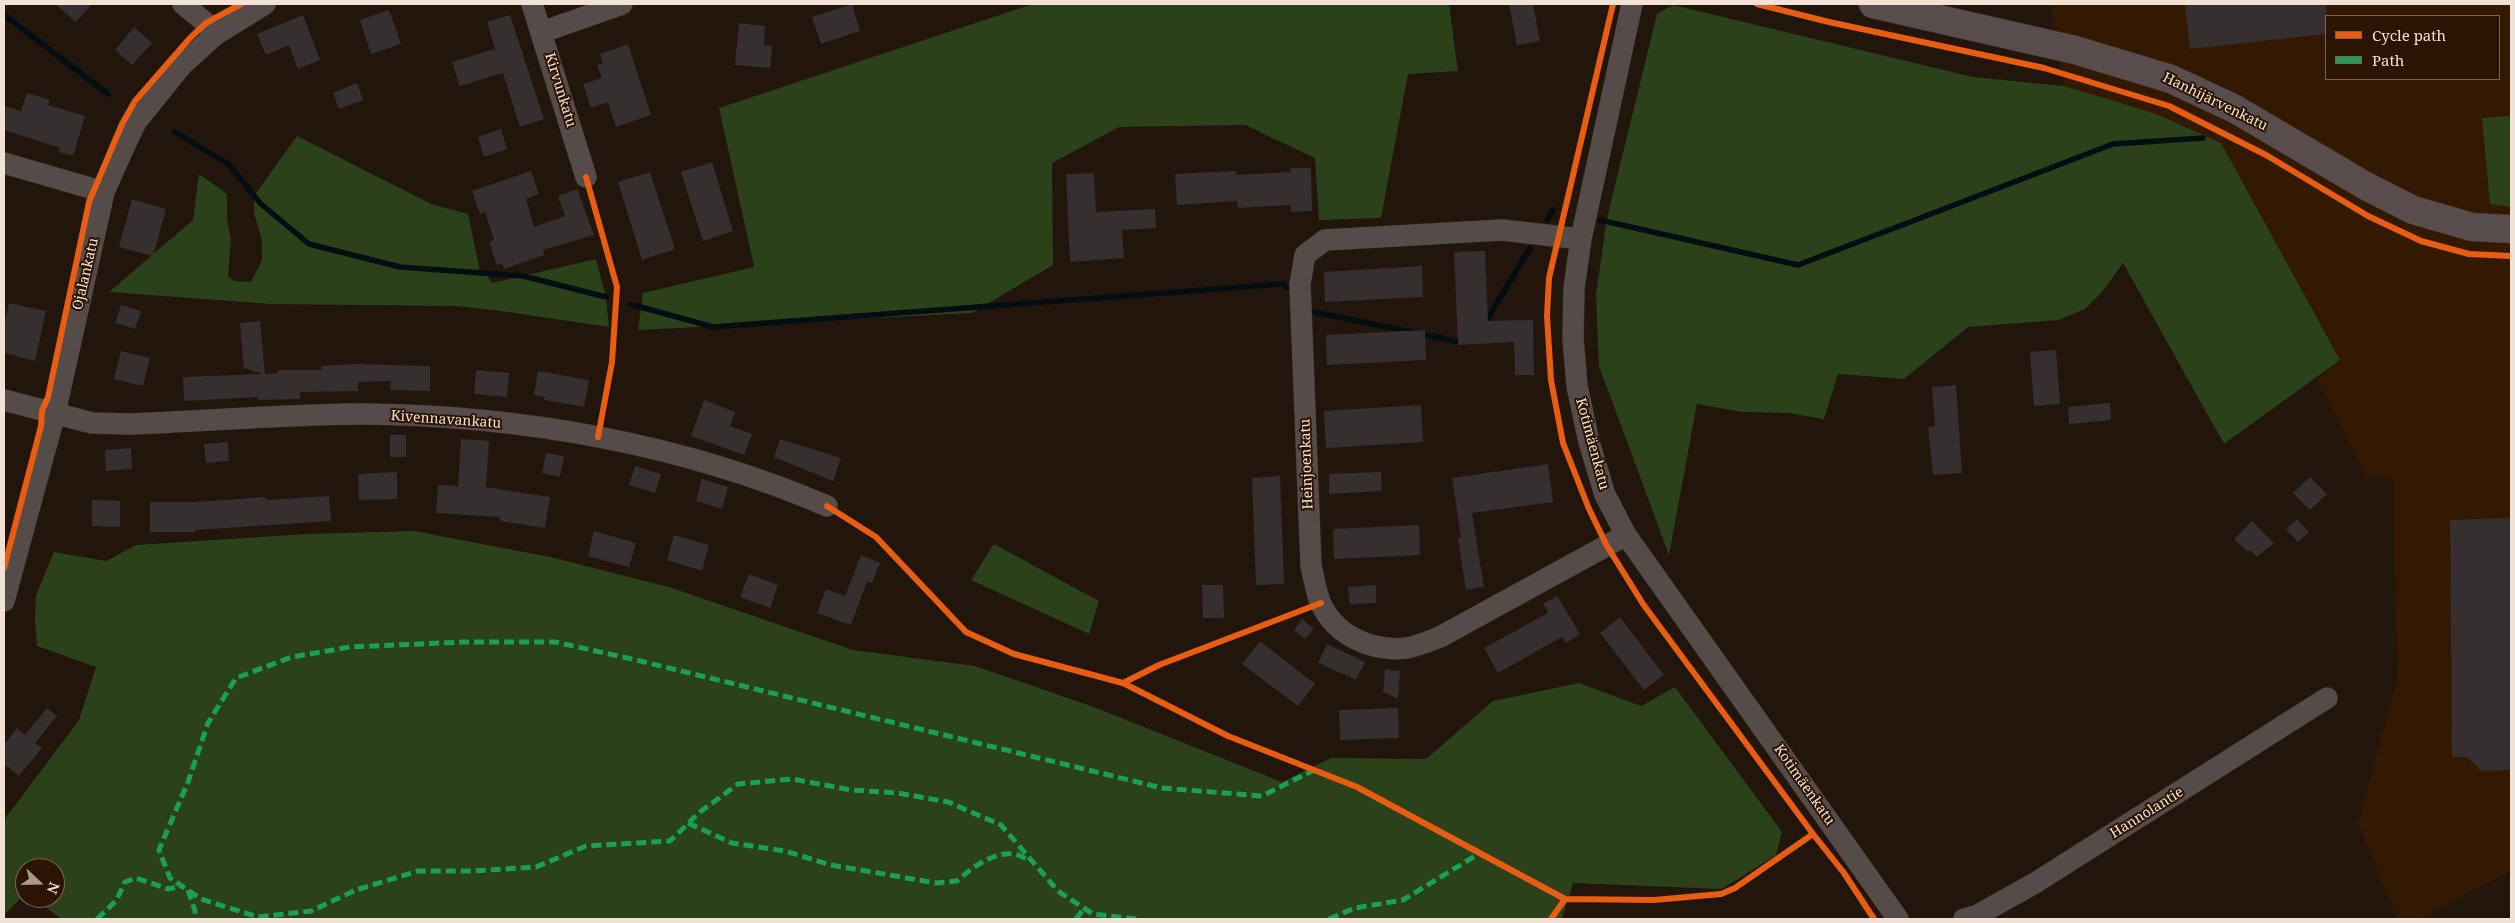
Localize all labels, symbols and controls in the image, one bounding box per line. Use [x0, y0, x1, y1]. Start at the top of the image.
legend [2325, 15, 2500, 80]
text: Cycle path [2372, 25, 2446, 45]
text: Path [2372, 50, 2404, 70]
street label: Kirvunkatu [541, 51, 579, 129]
street label: Hanhijärvenkatu [2160, 69, 2270, 135]
street label: Ojalankatu [70, 236, 102, 312]
street label: Kotimäenkatu [1572, 396, 1612, 492]
street label: Kivennavankatu [390, 408, 502, 432]
street label: Heinjoenkatu [1297, 418, 1317, 510]
street label: Kotimäenkatu [1770, 741, 1838, 829]
street label: Hannolantie [2107, 784, 2187, 842]
north arrow [15, 858, 65, 908]
text: N [43, 880, 64, 897]

